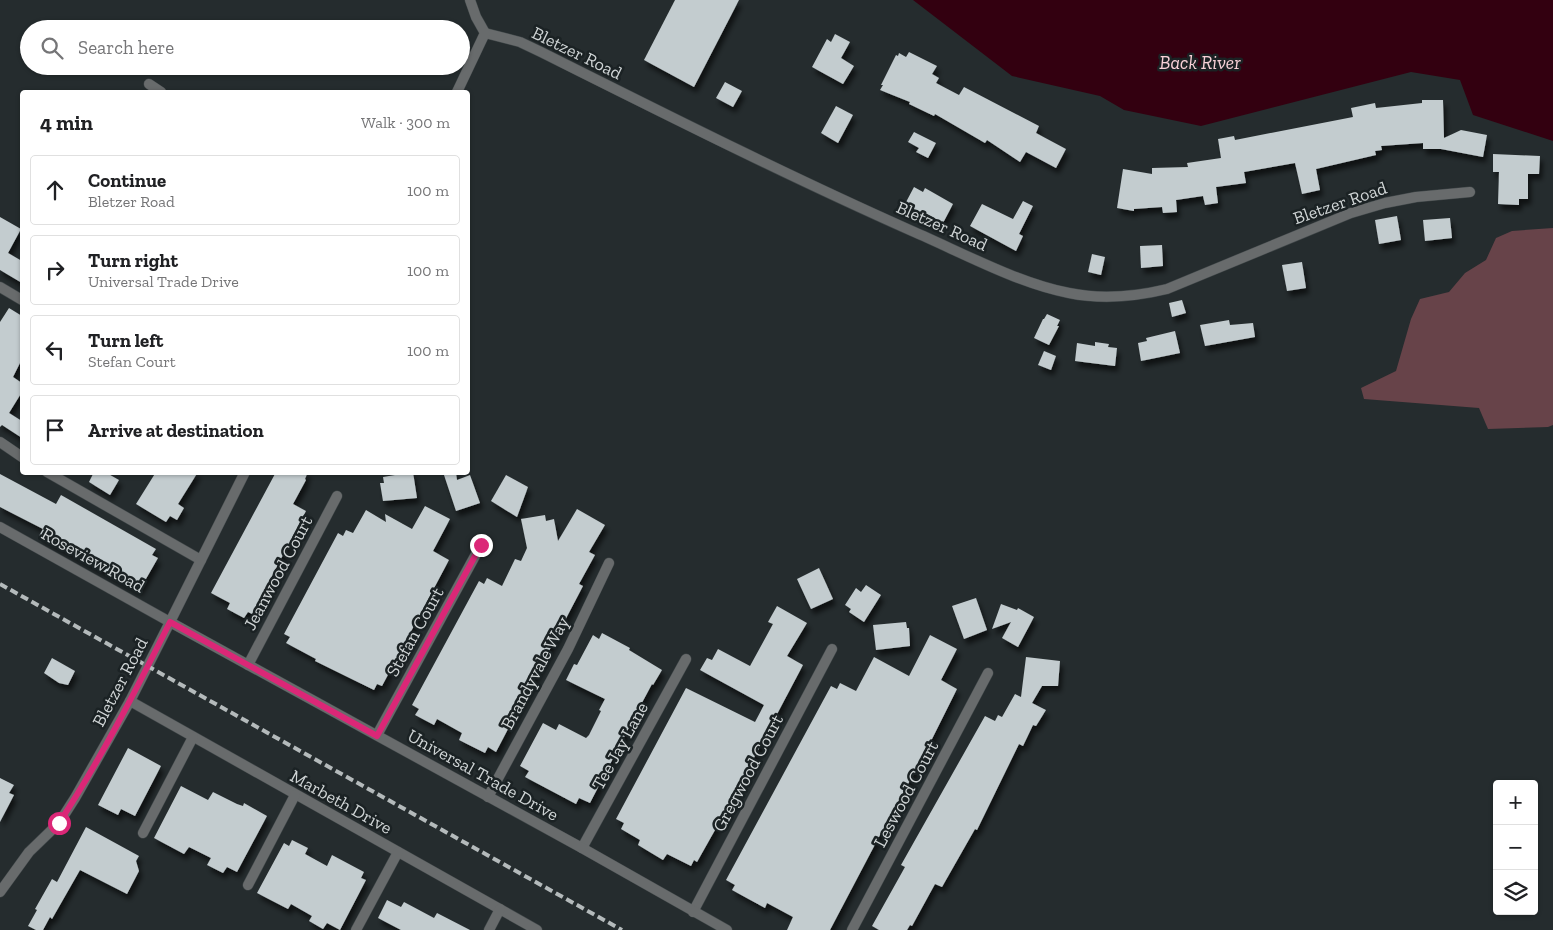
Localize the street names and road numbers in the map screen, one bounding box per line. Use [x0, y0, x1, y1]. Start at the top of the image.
street label: Bletzer Road [528, 22, 626, 84]
street label: Bletzer Road [1290, 177, 1390, 229]
street label: Bletzer Road [893, 196, 991, 256]
street label: Jeanwood Court [239, 512, 317, 634]
street label: Roseview Road [37, 523, 149, 598]
street label: Stefan Court [381, 583, 449, 681]
street label: Brandyvale Way [496, 612, 574, 733]
street label: Bletzer Road [87, 634, 153, 730]
street label: Tee Jay Lane [587, 698, 653, 794]
street label: Gregwood Court [708, 710, 788, 835]
street label: Universal Trade Drive [404, 724, 562, 826]
street label: Leswood Court [869, 737, 943, 851]
street label: Marbeth Drive [286, 765, 396, 839]

